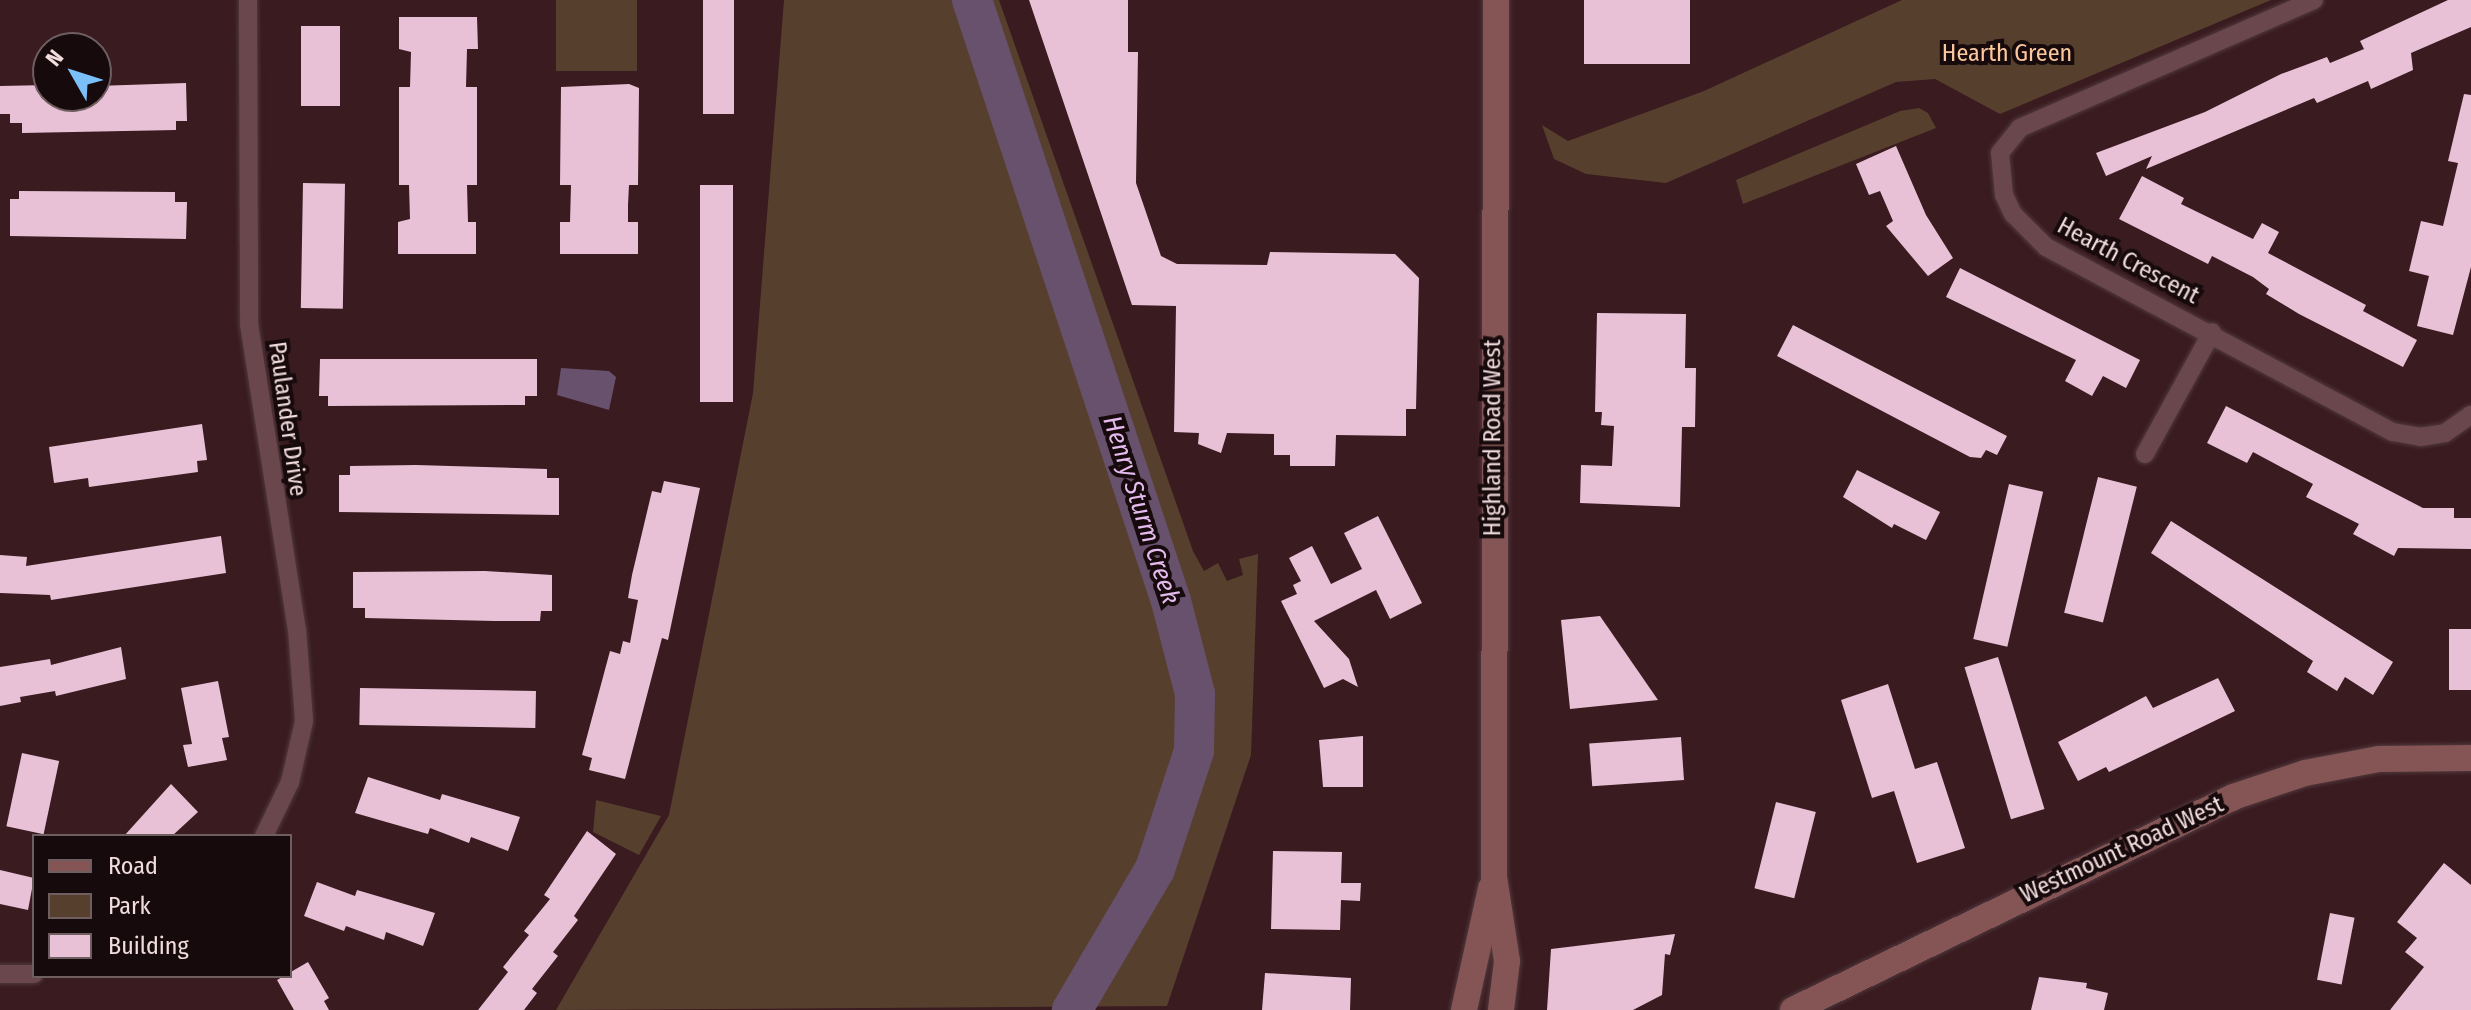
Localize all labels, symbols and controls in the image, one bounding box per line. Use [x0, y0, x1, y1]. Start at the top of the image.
north arrow [32, 32, 112, 112]
park label: Hearth Green [1942, 40, 2072, 68]
text: N [40, 44, 69, 71]
street label: Hearth Crescent [2052, 212, 2204, 310]
street label: Paulander Drive [262, 340, 312, 498]
street label: Highland Road West [1479, 340, 1507, 536]
water label: Henry Sturm Creek [1096, 412, 1186, 608]
street label: Westmount Road West [2016, 790, 2228, 910]
legend [32, 834, 292, 978]
text: Road [108, 852, 158, 880]
text: Park [108, 892, 151, 920]
text: Building [108, 932, 189, 960]

